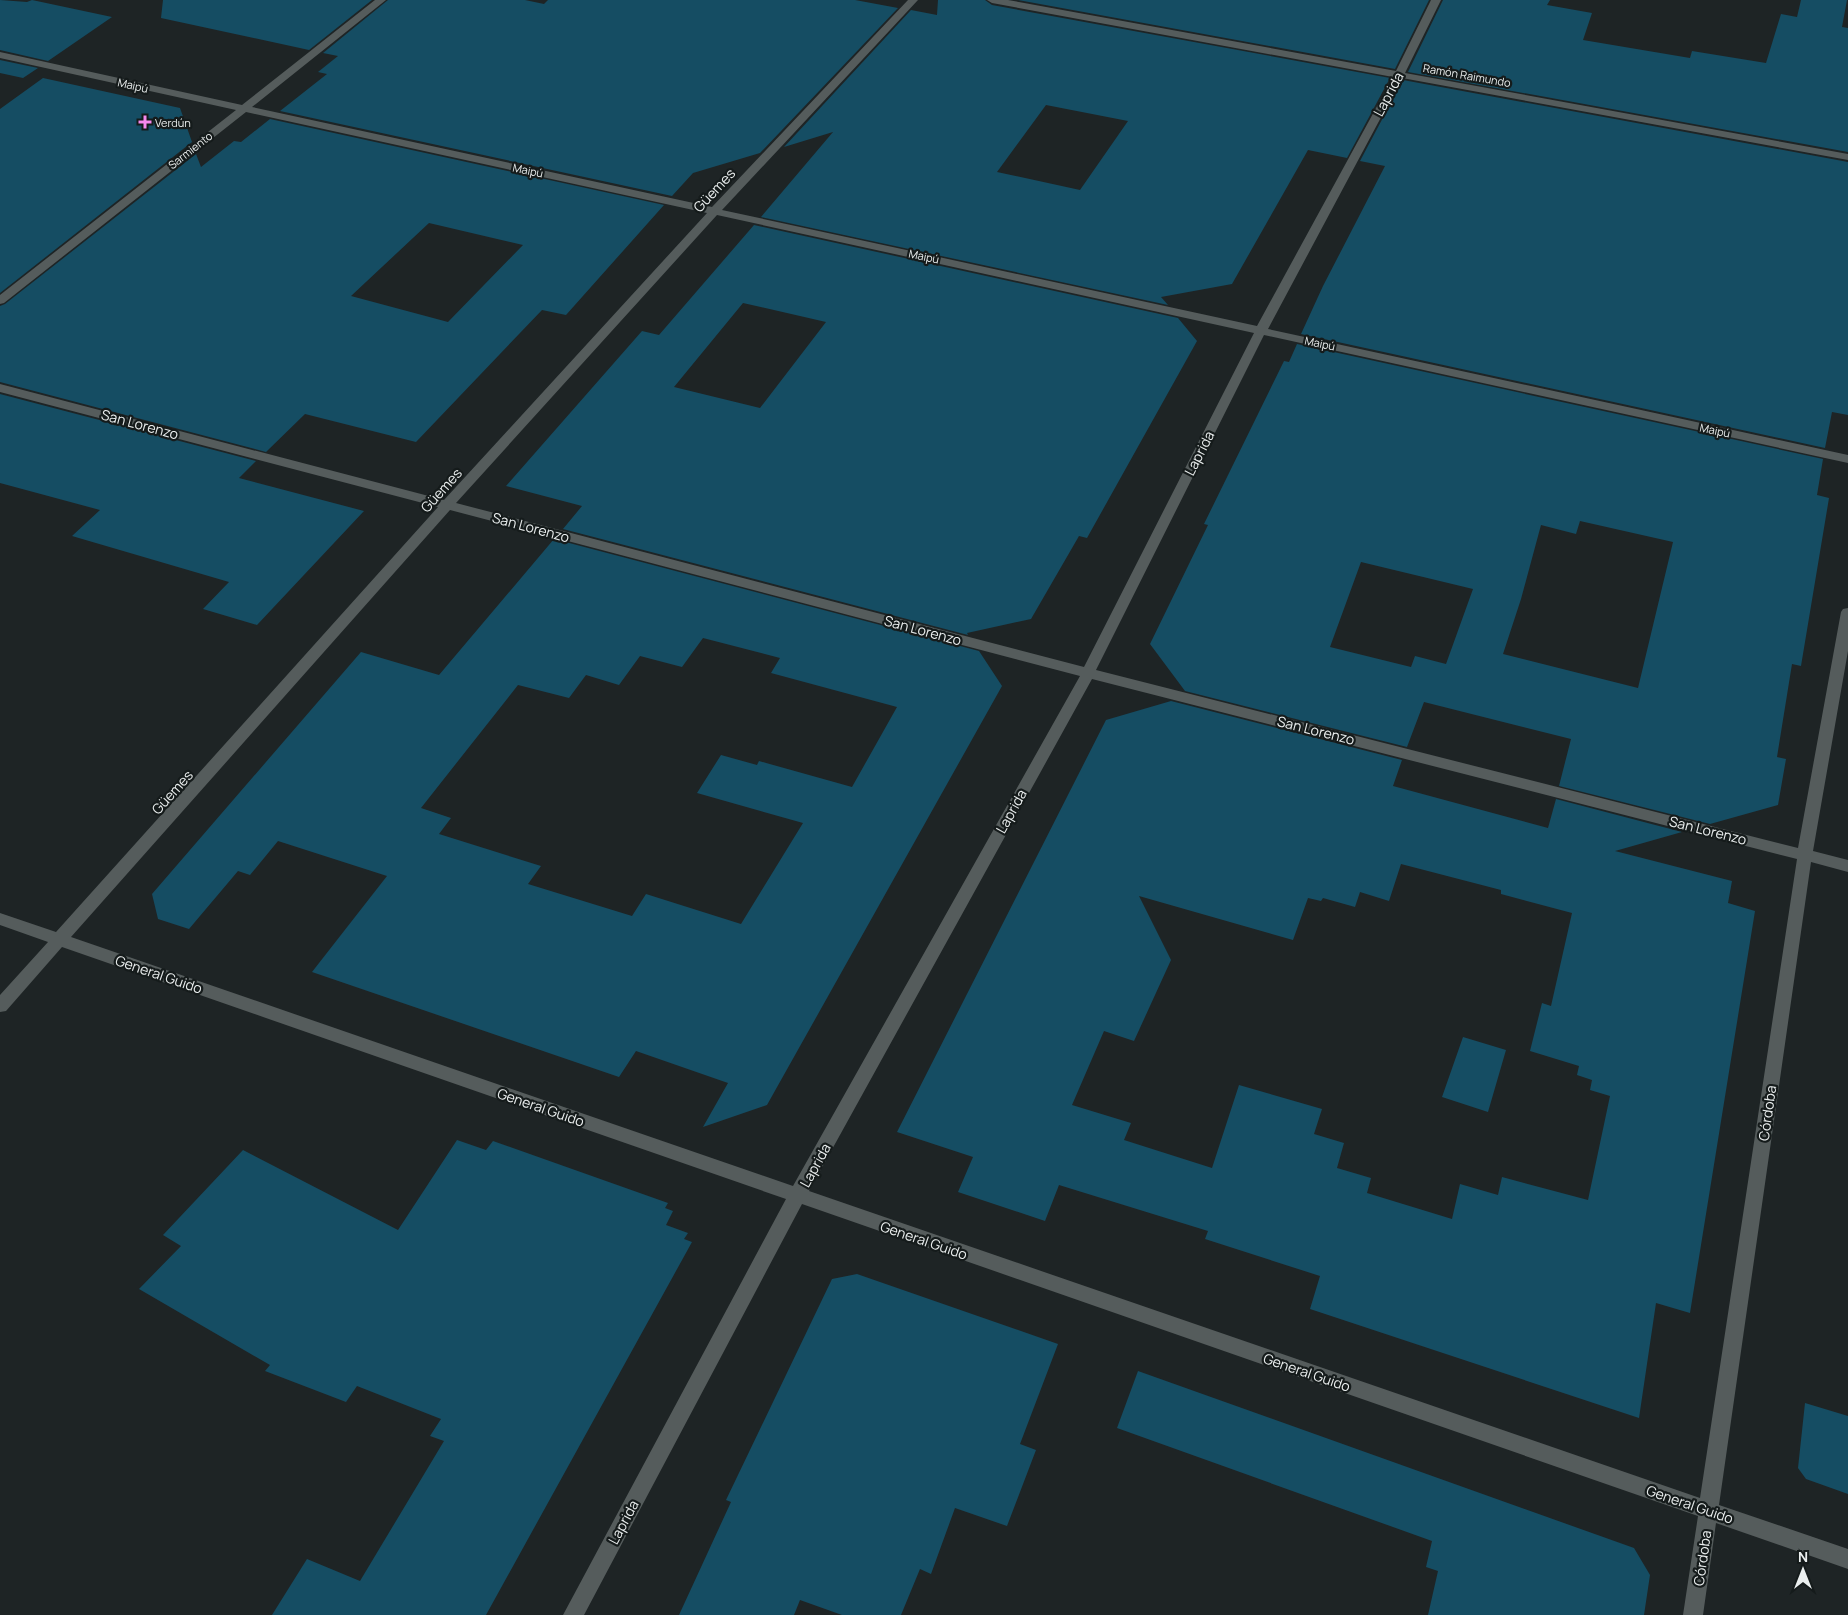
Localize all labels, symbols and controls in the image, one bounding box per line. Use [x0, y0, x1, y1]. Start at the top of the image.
street label: Ramón Raimundo [1422, 60, 1512, 90]
street label: Laprida [1368, 69, 1408, 119]
street label: Maipú [116, 74, 150, 96]
place label: Verdún [155, 115, 191, 130]
marker: Verdún [139, 116, 151, 128]
street label: Sarmiento [165, 128, 216, 172]
street label: Maipú [511, 159, 545, 181]
street label: Güemes [689, 164, 739, 216]
street label: Maipú [907, 245, 941, 267]
street label: Maipú [1303, 332, 1337, 354]
street label: San Lorenzo [99, 405, 181, 443]
street label: Maipú [1698, 419, 1732, 441]
street label: Laprida [1180, 427, 1218, 479]
street label: Güemes [416, 464, 466, 516]
street label: San Lorenzo [490, 508, 572, 546]
street label: San Lorenzo [882, 611, 964, 649]
street label: San Lorenzo [1275, 711, 1357, 749]
street label: Güemes [147, 766, 197, 818]
street label: Laprida [991, 786, 1031, 836]
street label: San Lorenzo [1667, 811, 1749, 849]
street label: General Guido [113, 950, 205, 998]
street label: General Guido [495, 1083, 587, 1131]
street label: Córdoba [1754, 1084, 1780, 1142]
street label: Laprida [795, 1140, 835, 1190]
street label: General Guido [878, 1216, 970, 1264]
street label: General Guido [1261, 1348, 1353, 1396]
street label: General Guido [1644, 1480, 1736, 1528]
street label: Laprida [603, 1497, 643, 1547]
street label: Córdoba [1689, 1529, 1715, 1587]
north arrow [1778, 1545, 1828, 1595]
text: N [1798, 1547, 1808, 1566]

